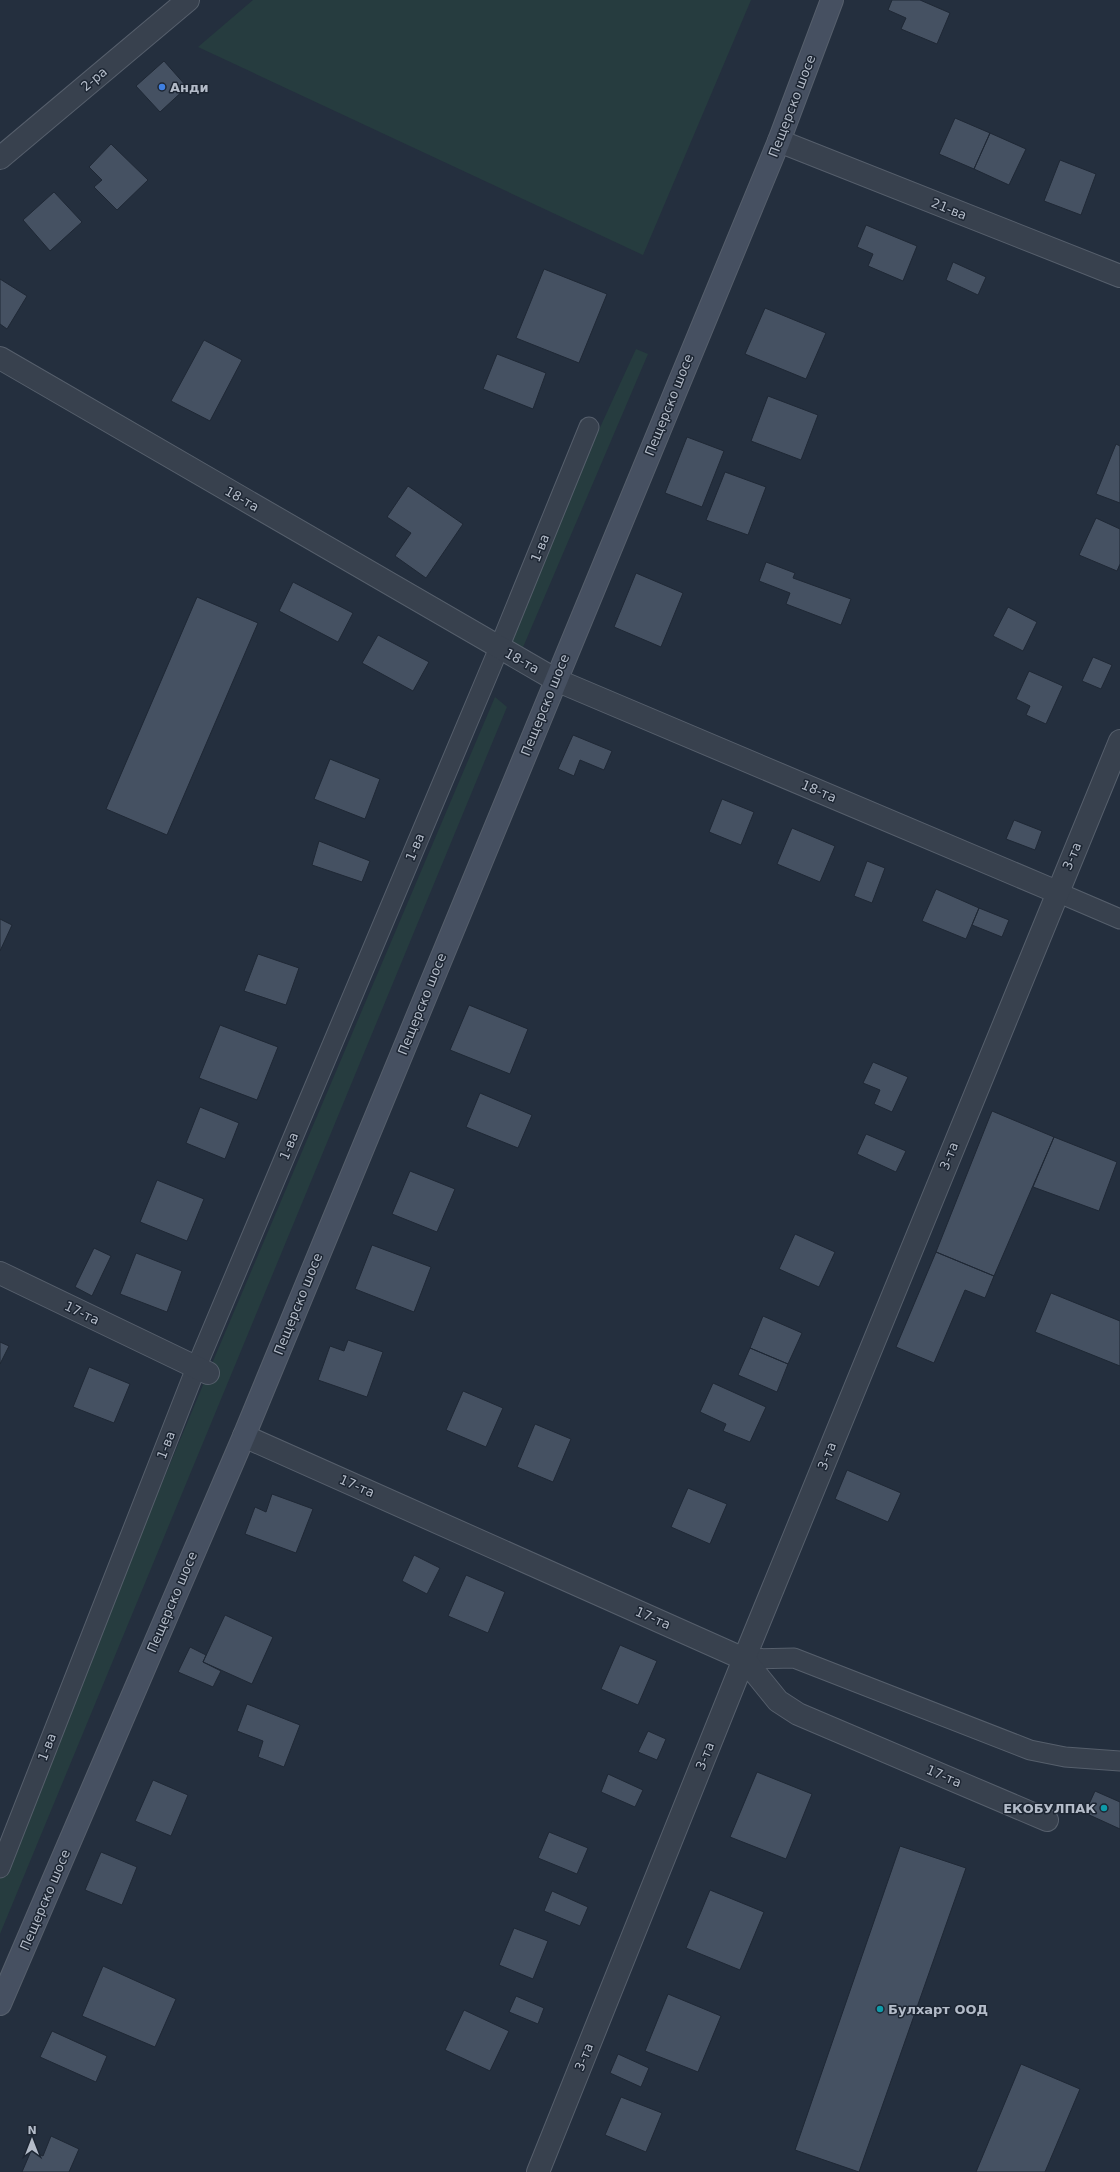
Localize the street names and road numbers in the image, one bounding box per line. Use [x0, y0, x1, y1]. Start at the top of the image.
street label: Пещерско шосе [766, 53, 818, 159]
street label: 2-ра [78, 64, 110, 94]
street label: 21-ва [929, 195, 969, 223]
street label: Пещерско шосе [642, 352, 696, 458]
street label: 18-та [222, 483, 262, 515]
street label: 1-ва [528, 532, 552, 564]
street label: 18-та [502, 646, 542, 676]
street label: Пещерско шосе [518, 652, 572, 758]
street label: 18-та [799, 777, 839, 805]
street label: 1-ва [403, 831, 427, 863]
street label: 3-та [1060, 840, 1084, 872]
street label: Пещерско шосе [395, 951, 449, 1057]
street label: 1-ва [277, 1130, 301, 1162]
street label: 3-та [937, 1140, 961, 1172]
street label: Пещерско шосе [271, 1251, 325, 1357]
street label: 17-та [62, 1298, 102, 1328]
street label: 1-ва [154, 1429, 178, 1461]
street label: 3-та [815, 1440, 839, 1472]
street label: 17-та [337, 1472, 377, 1500]
street label: Пещерско шосе [144, 1549, 200, 1655]
street label: 17-та [633, 1604, 673, 1632]
street label: 1-ва [35, 1731, 59, 1763]
street label: 3-та [693, 1740, 717, 1772]
street label: 17-та [924, 1762, 964, 1790]
street label: Пещерско шосе [17, 1847, 73, 1953]
street label: 3-та [572, 2041, 596, 2073]

